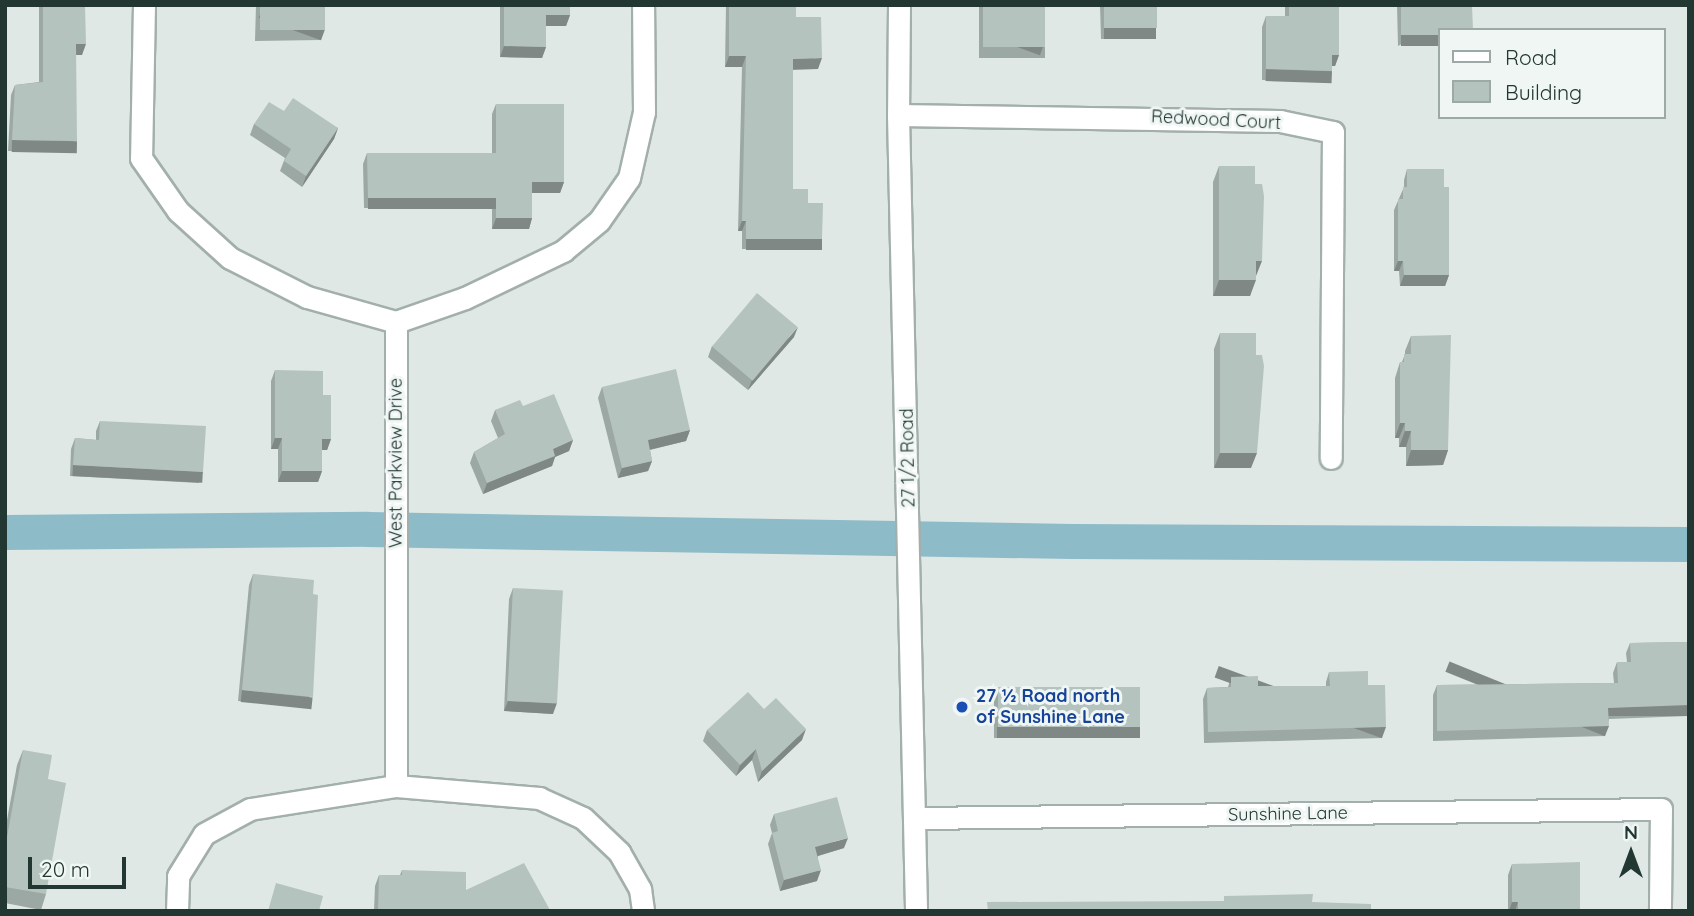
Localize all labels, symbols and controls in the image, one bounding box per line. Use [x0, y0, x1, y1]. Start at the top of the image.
legend [1438, 28, 1666, 119]
text: Road [1505, 44, 1557, 70]
text: Building [1505, 79, 1582, 105]
street label: Redwood Court [1150, 106, 1282, 134]
street label: West Parkview Drive [385, 378, 407, 548]
street label: 27 1/2 Road [896, 408, 920, 508]
place label: 27 ½ Road north of Sunshine Lane [976, 686, 1125, 728]
marker: 27 ½ Road north of Sunshine Lane [954, 699, 970, 715]
street label: Sunshine Lane [1228, 802, 1348, 826]
north arrow [1596, 818, 1666, 888]
text: N [1624, 820, 1638, 844]
scale bar [32, 842, 130, 886]
text: 20 m [41, 856, 90, 882]

